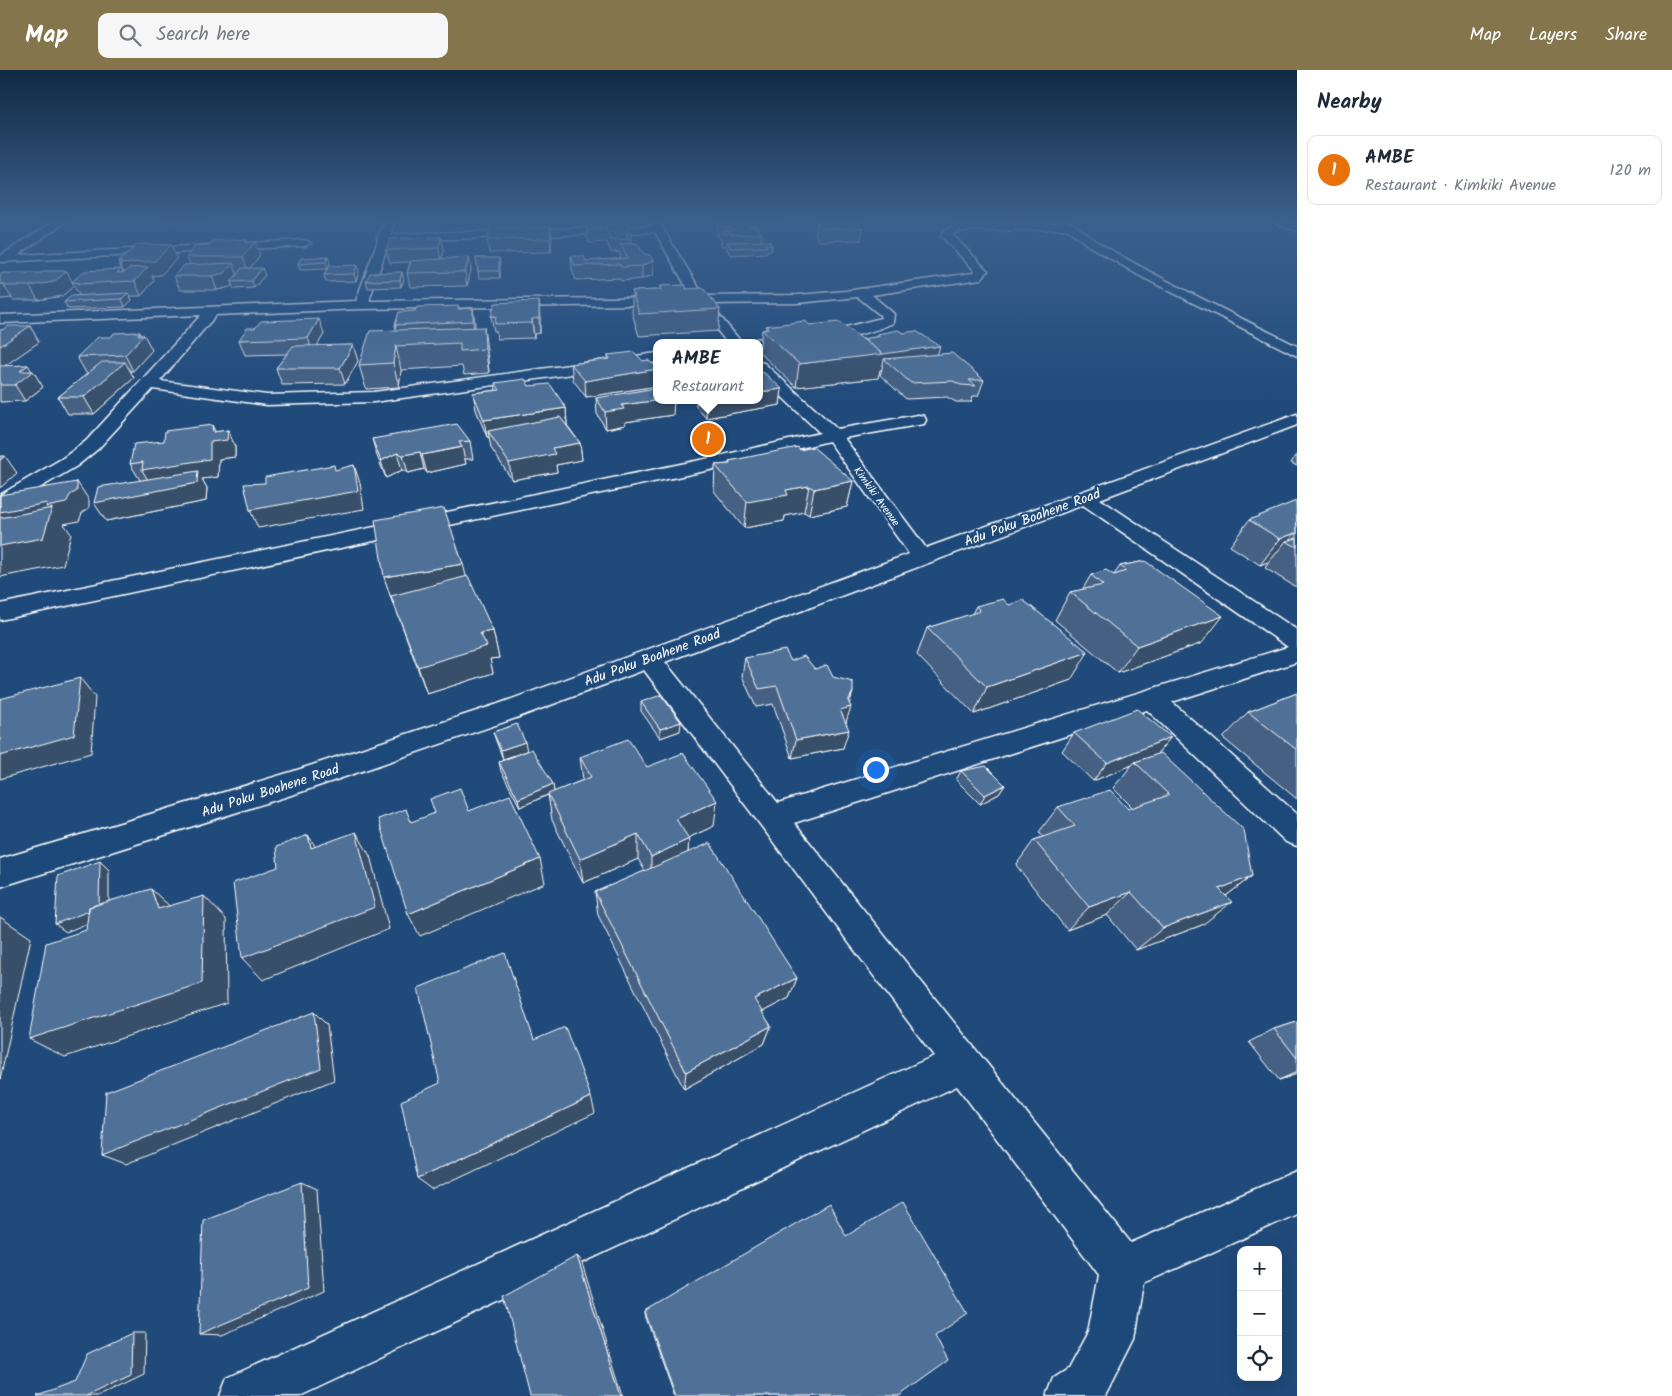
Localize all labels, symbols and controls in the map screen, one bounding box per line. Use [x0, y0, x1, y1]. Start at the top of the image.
search box [98, 13, 448, 58]
text: Map [25, 16, 68, 55]
text: Search here [156, 20, 250, 50]
icon: search [116, 21, 144, 49]
text: Map [1470, 21, 1501, 50]
text: Layers [1529, 21, 1577, 50]
text: Share [1605, 21, 1647, 50]
text: Nearby [1317, 86, 1382, 119]
text: AMBE [1365, 143, 1414, 173]
text: 1 [1332, 158, 1336, 183]
text: 120 m [1610, 158, 1651, 183]
text: Restaurant · Kimkiki Avenue [1365, 173, 1556, 198]
popup [653, 339, 763, 404]
text: AMBE [672, 344, 721, 374]
text: Restaurant [672, 374, 744, 399]
pin: 1 [692, 420, 724, 458]
street label: Kimkiki Avenue [848, 463, 904, 530]
street label: Adu Poku Boahene Road [961, 483, 1105, 553]
street label: Adu Poku Boahene Road [581, 623, 725, 693]
your location [863, 757, 889, 783]
street label: Adu Poku Boahene Road [199, 758, 343, 824]
map controls [1237, 1246, 1282, 1381]
button: + [1237, 1246, 1282, 1291]
button: − [1237, 1291, 1282, 1336]
button: locate [1237, 1336, 1282, 1381]

